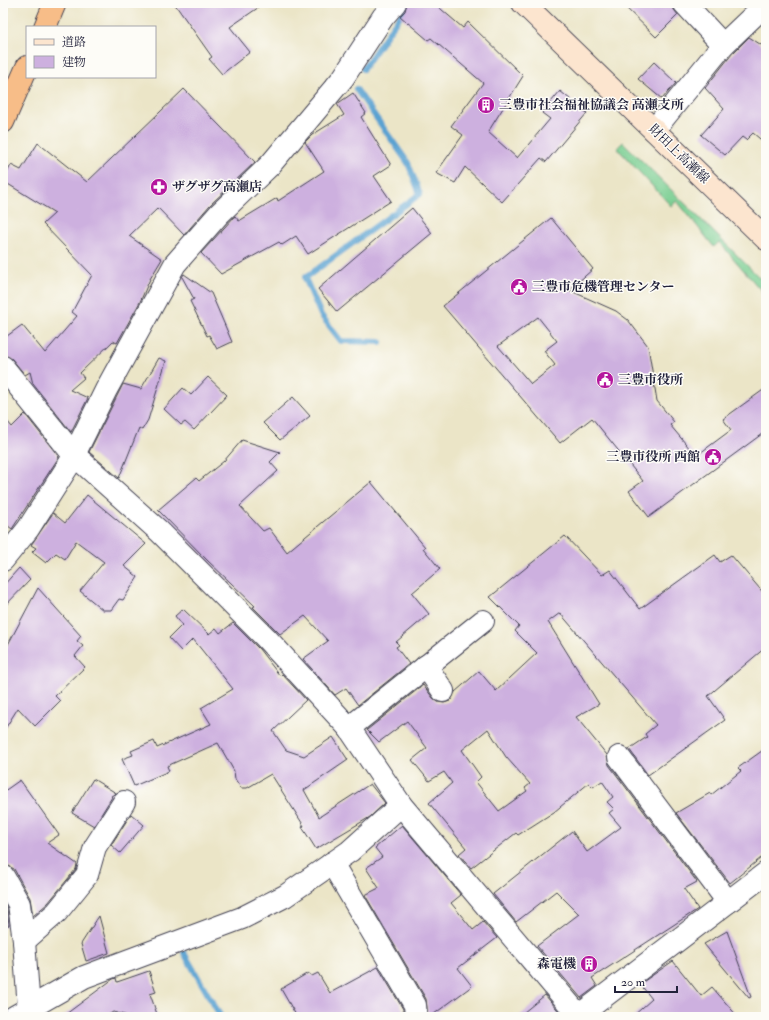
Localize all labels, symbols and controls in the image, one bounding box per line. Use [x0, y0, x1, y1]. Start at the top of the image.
legend [26, 26, 156, 78]
text: 道路 [62, 35, 86, 50]
text: 建物 [62, 55, 86, 70]
building icon: 三豊市社会福祉協議会 高瀬支所 [476, 95, 496, 115]
place label: 三豊市社会福祉協議会 高瀬支所 [499, 97, 684, 113]
street label: 財田上高瀬線 [645, 121, 713, 187]
pharmacy icon: ザグザグ高瀬店 [149, 177, 169, 197]
place label: ザグザグ高瀬店 [172, 179, 262, 195]
public building icon: 三豊市危機管理センター [509, 277, 529, 297]
place label: 三豊市危機管理センター [532, 279, 674, 295]
public building icon: 三豊市役所 [595, 370, 615, 390]
place label: 三豊市役所 [618, 372, 683, 388]
public building icon: 三豊市役所 西館 [703, 447, 723, 467]
place label: 三豊市役所 西館 [606, 449, 700, 465]
building icon: 森電機 [579, 954, 599, 974]
place label: 森電機 [537, 956, 576, 972]
scale bar [615, 968, 677, 994]
text: 20 m [621, 975, 646, 990]

